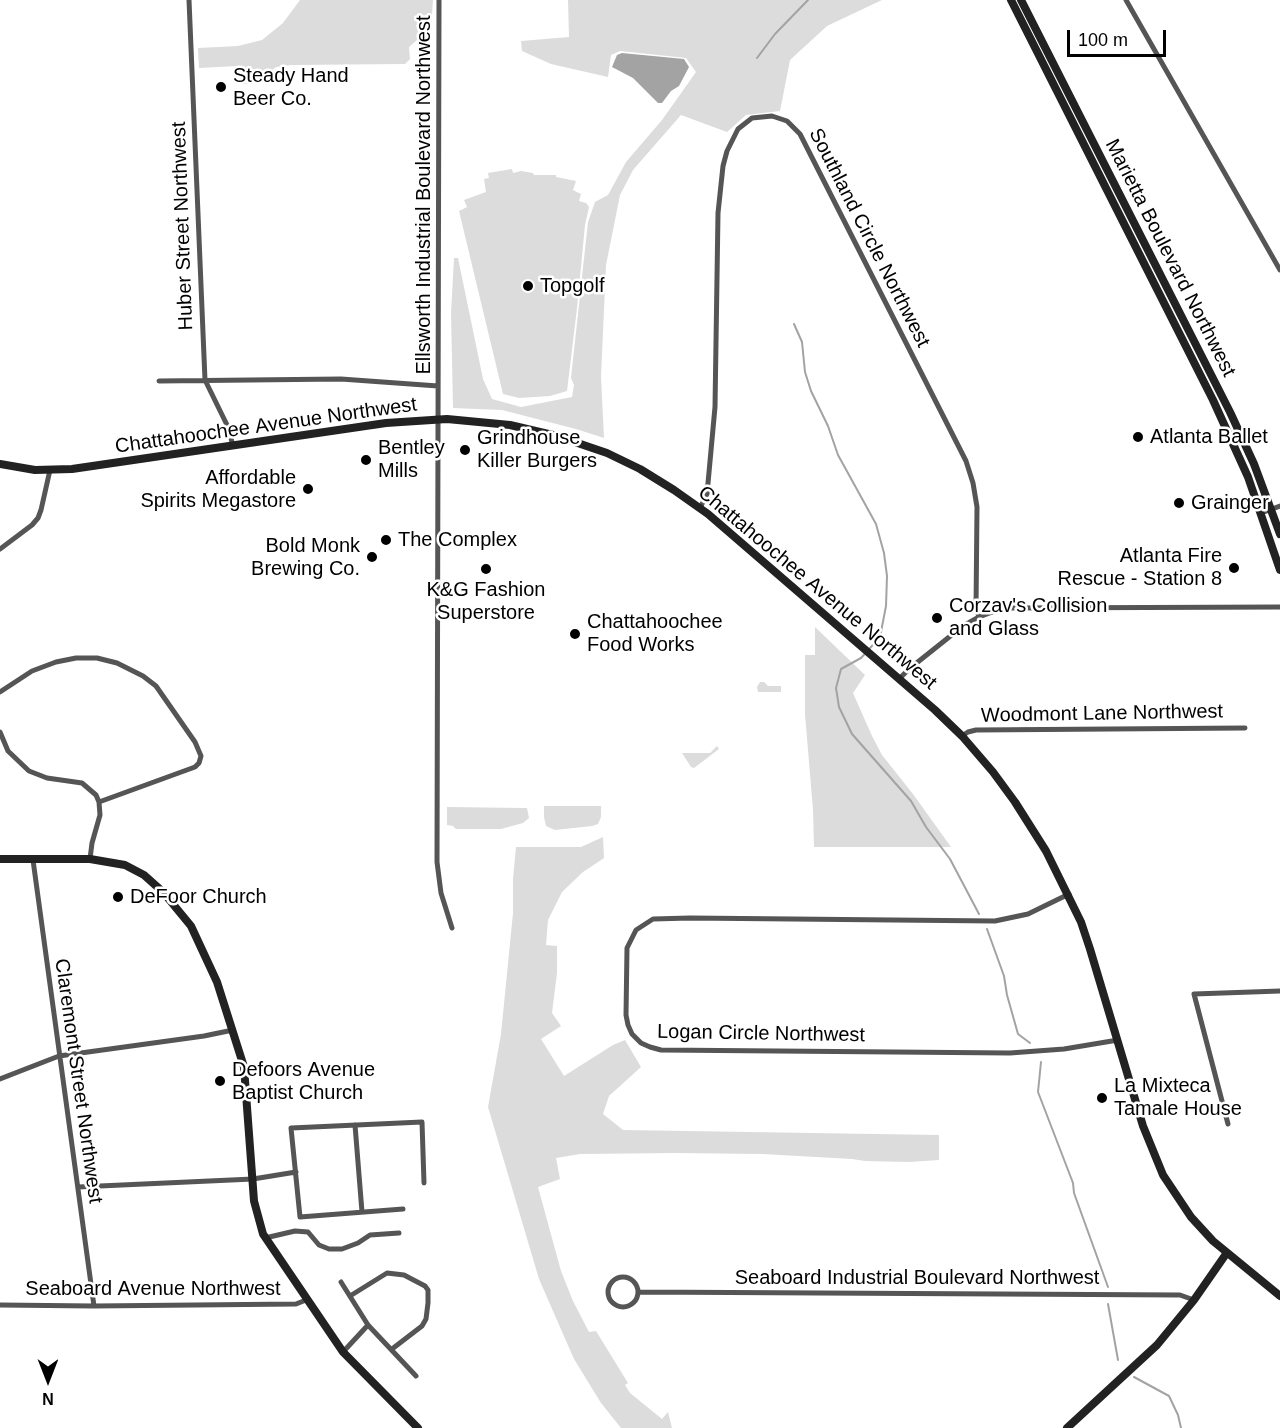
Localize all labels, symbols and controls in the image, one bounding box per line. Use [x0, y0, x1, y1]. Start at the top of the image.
street label: Ellsworth Industrial Boulevard Northwest [412, 15, 436, 375]
scale bar [1070, 18, 1169, 56]
text: 100 m [1078, 30, 1128, 50]
place label: Steady Hand Beer Co. [233, 64, 349, 111]
marker: Steady Hand Beer Co. [214, 80, 228, 94]
street label: Huber Street Northwest [167, 121, 199, 331]
street label: Southland Circle Northwest [803, 125, 935, 351]
street label: Marietta Boulevard Northwest [1100, 135, 1240, 381]
place label: Topgolf [540, 274, 604, 298]
marker: Topgolf [521, 279, 535, 293]
street label: Chattahoochee Avenue Northwest [114, 393, 418, 459]
place label: Atlanta Ballet [1150, 425, 1268, 449]
place label: Grindhouse Killer Burgers [477, 426, 597, 473]
marker: Atlanta Ballet [1131, 430, 1145, 444]
place label: Bentley Mills [378, 436, 445, 483]
marker: Grindhouse Killer Burgers [458, 443, 472, 457]
marker: Bentley Mills [359, 453, 373, 467]
place label: Affordable Spirits Megastore [140, 466, 296, 513]
street label: Chattahoochee Avenue Northwest [693, 481, 941, 695]
marker: Affordable Spirits Megastore [301, 482, 315, 496]
place label: Grainger [1191, 491, 1269, 515]
marker: Grainger [1172, 496, 1186, 510]
place label: The Complex [398, 528, 517, 552]
marker: The Complex [379, 533, 393, 547]
place label: Bold Monk Brewing Co. [251, 534, 360, 581]
place label: Atlanta Fire Rescue - Station 8 [1057, 544, 1222, 591]
marker: Bold Monk Brewing Co. [365, 550, 379, 564]
marker: Atlanta Fire Rescue - Station 8 [1227, 561, 1241, 575]
marker: K&G Fashion Superstore [479, 562, 493, 576]
place label: K&G Fashion Superstore [427, 578, 545, 625]
place label: Corzav's Collision and Glass [949, 594, 1107, 641]
place label: Chattahoochee Food Works [587, 610, 723, 657]
marker: Corzav's Collision and Glass [930, 611, 944, 625]
marker: Chattahoochee Food Works [568, 627, 582, 641]
street label: Woodmont Lane Northwest [981, 700, 1223, 728]
place label: DeFoor Church [130, 885, 267, 909]
marker: DeFoor Church [111, 890, 125, 904]
street label: Claremont Street Northwest [49, 957, 107, 1205]
street label: Logan Circle Northwest [657, 1020, 865, 1048]
place label: Defoors Avenue Baptist Church [232, 1058, 375, 1105]
marker: Defoors Avenue Baptist Church [213, 1074, 227, 1088]
place label: La Mixteca Tamale House [1114, 1074, 1242, 1121]
marker: La Mixteca Tamale House [1095, 1091, 1109, 1105]
street label: Seaboard Industrial Boulevard Northwest [735, 1266, 1099, 1290]
street label: Seaboard Avenue Northwest [25, 1277, 281, 1301]
north arrow [18, 1350, 78, 1410]
text: N [42, 1390, 54, 1407]

